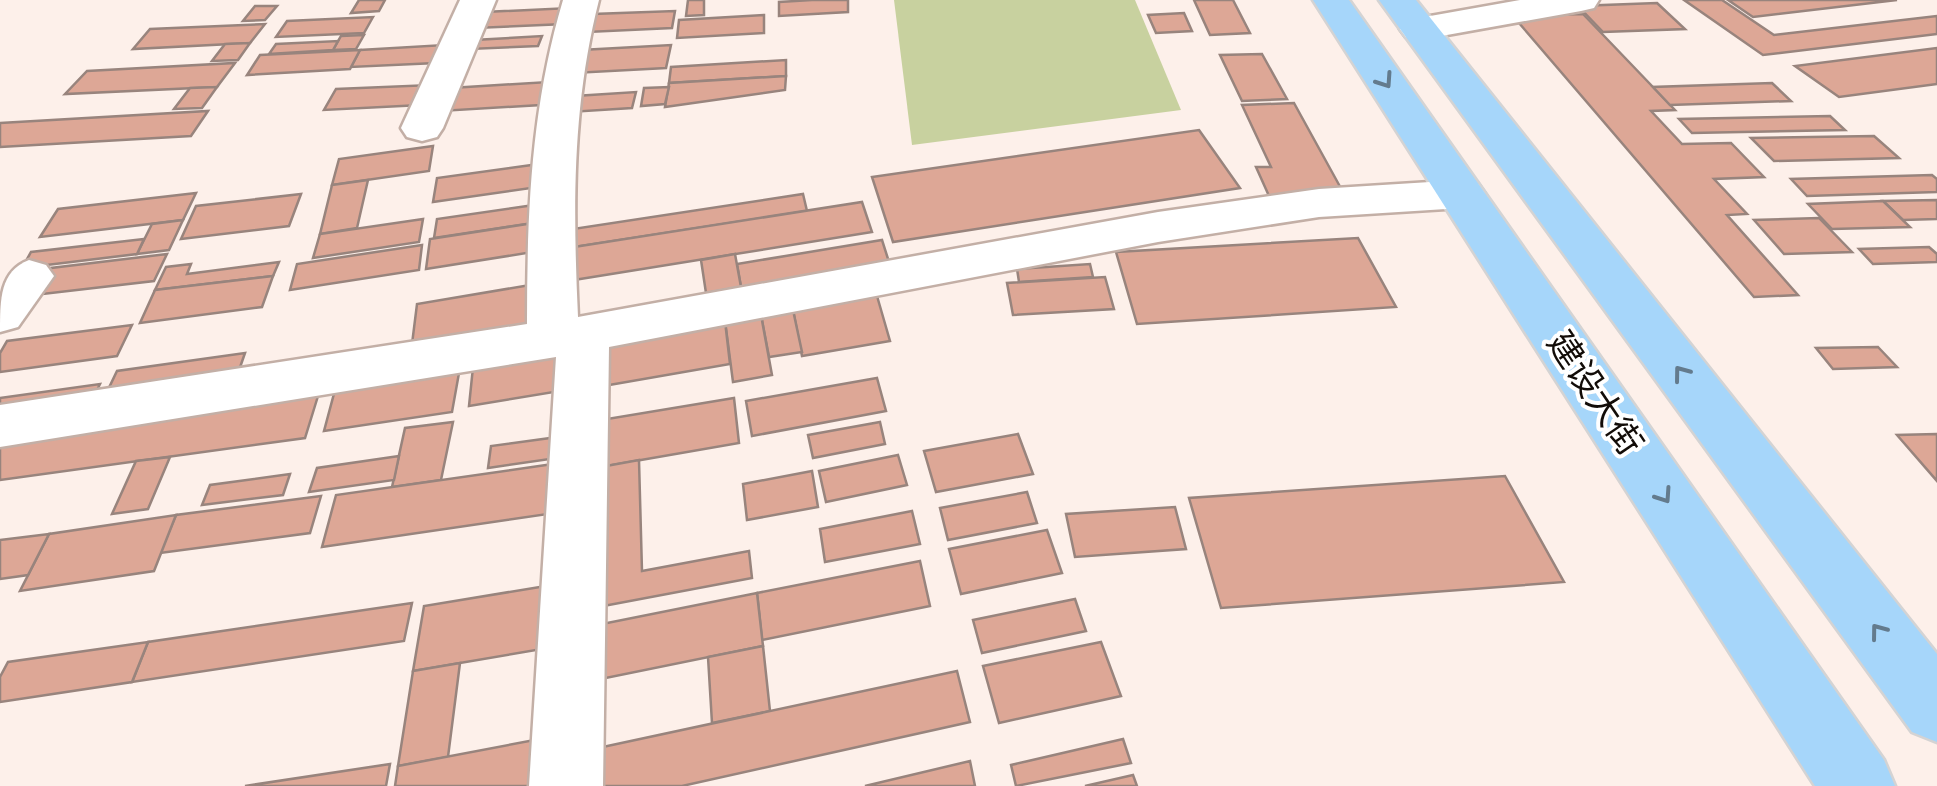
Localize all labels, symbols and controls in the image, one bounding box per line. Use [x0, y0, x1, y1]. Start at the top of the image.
one-way arrow [1373, 70, 1392, 88]
street label: 建设大街 [1539, 323, 1652, 462]
one-way arrow [1675, 366, 1693, 384]
one-way arrow [1652, 485, 1670, 504]
one-way arrow [1872, 624, 1890, 642]

